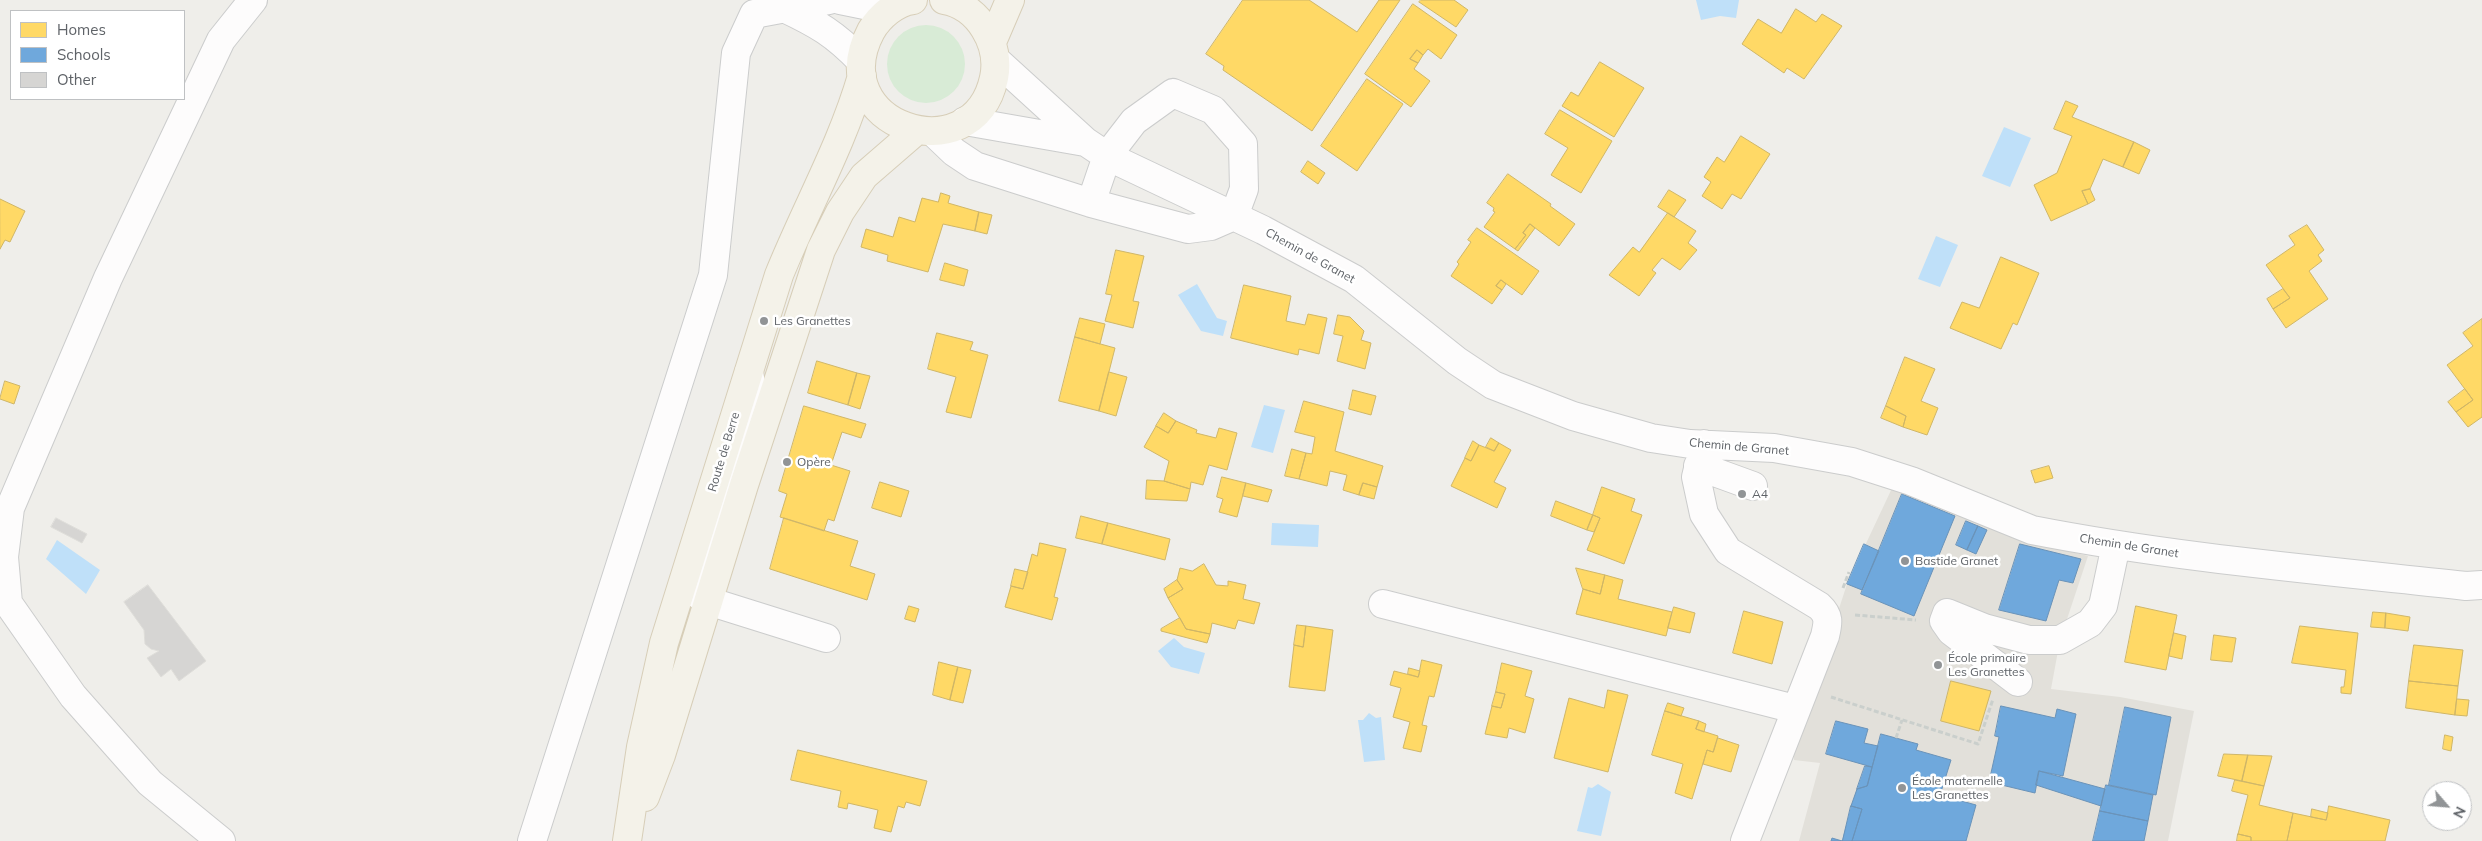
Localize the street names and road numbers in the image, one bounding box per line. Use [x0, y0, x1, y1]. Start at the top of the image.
street label: Chemin de Granet [1263, 225, 1357, 287]
street label: Route de Berre [705, 410, 743, 494]
street label: Chemin de Granet [1688, 435, 1790, 459]
street label: Chemin de Granet [2078, 531, 2180, 561]

